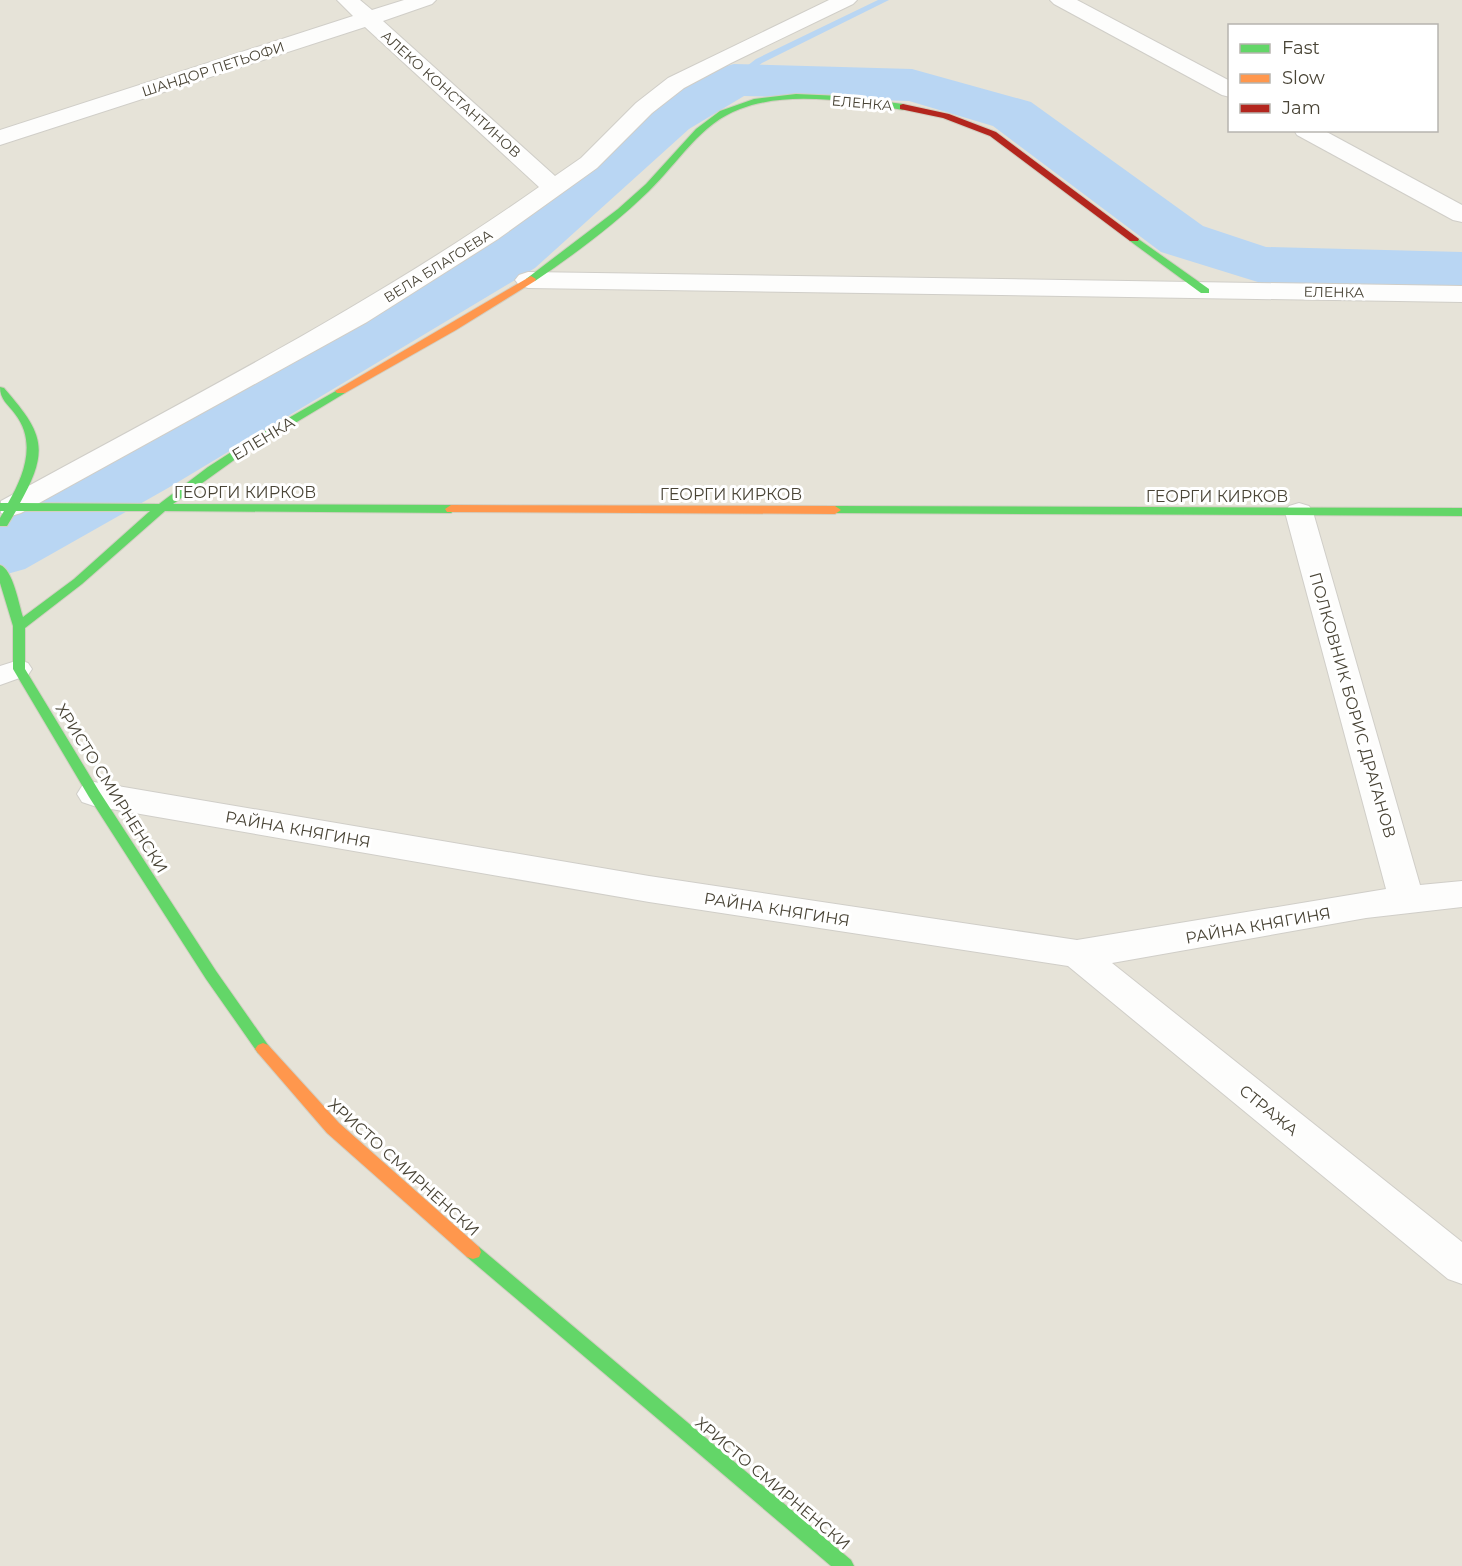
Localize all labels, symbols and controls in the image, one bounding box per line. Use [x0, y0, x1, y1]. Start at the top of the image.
legend [1228, 24, 1438, 132]
street label: АЛЕКО КОНСТАНТИНОВ [377, 27, 525, 161]
street label: ШАНДОР ПЕТЬОФИ [139, 37, 287, 101]
text: Fast [1282, 37, 1320, 59]
text: Slow [1282, 67, 1325, 89]
street label: ЕЛЕНКА [831, 91, 894, 115]
text: Jam [1281, 97, 1321, 119]
street label: ВЕЛА БЛАГОЕВА [380, 225, 496, 307]
street label: ЕЛЕНКА [1303, 282, 1365, 302]
street label: ЕЛЕНКА [229, 412, 298, 464]
street label: ГЕОРГИ КИРКОВ [174, 483, 316, 502]
street label: ГЕОРГИ КИРКОВ [660, 485, 802, 504]
street label: ГЕОРГИ КИРКОВ [1146, 487, 1288, 506]
street label: ПОЛКОВНИК БОРИС ДРАГАНОВ [1305, 570, 1400, 840]
street label: ХРИСТО СМИРНЕНСКИ [52, 700, 172, 877]
street label: РАЙНА КНЯГИНЯ [224, 807, 372, 852]
street label: РАЙНА КНЯГИНЯ [703, 889, 851, 930]
street label: РАЙНА КНЯГИНЯ [1184, 903, 1332, 948]
street label: СТРАЖА [1235, 1081, 1302, 1140]
street label: ХРИСТО СМИРНЕНСКИ [324, 1095, 483, 1240]
street label: ХРИСТО СМИРНЕНСКИ [691, 1413, 854, 1554]

